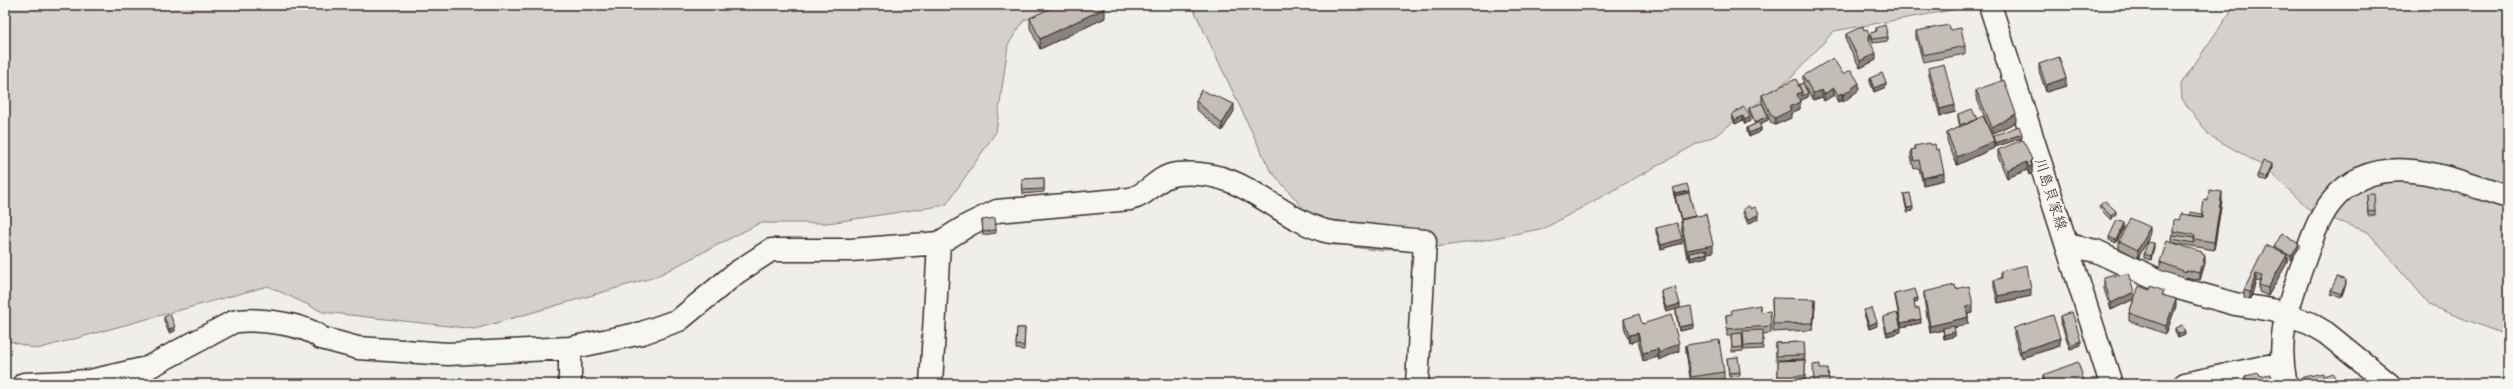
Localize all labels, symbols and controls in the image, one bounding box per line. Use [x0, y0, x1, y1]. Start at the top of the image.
street label: 川島貝家線 [2030, 155, 2072, 233]

